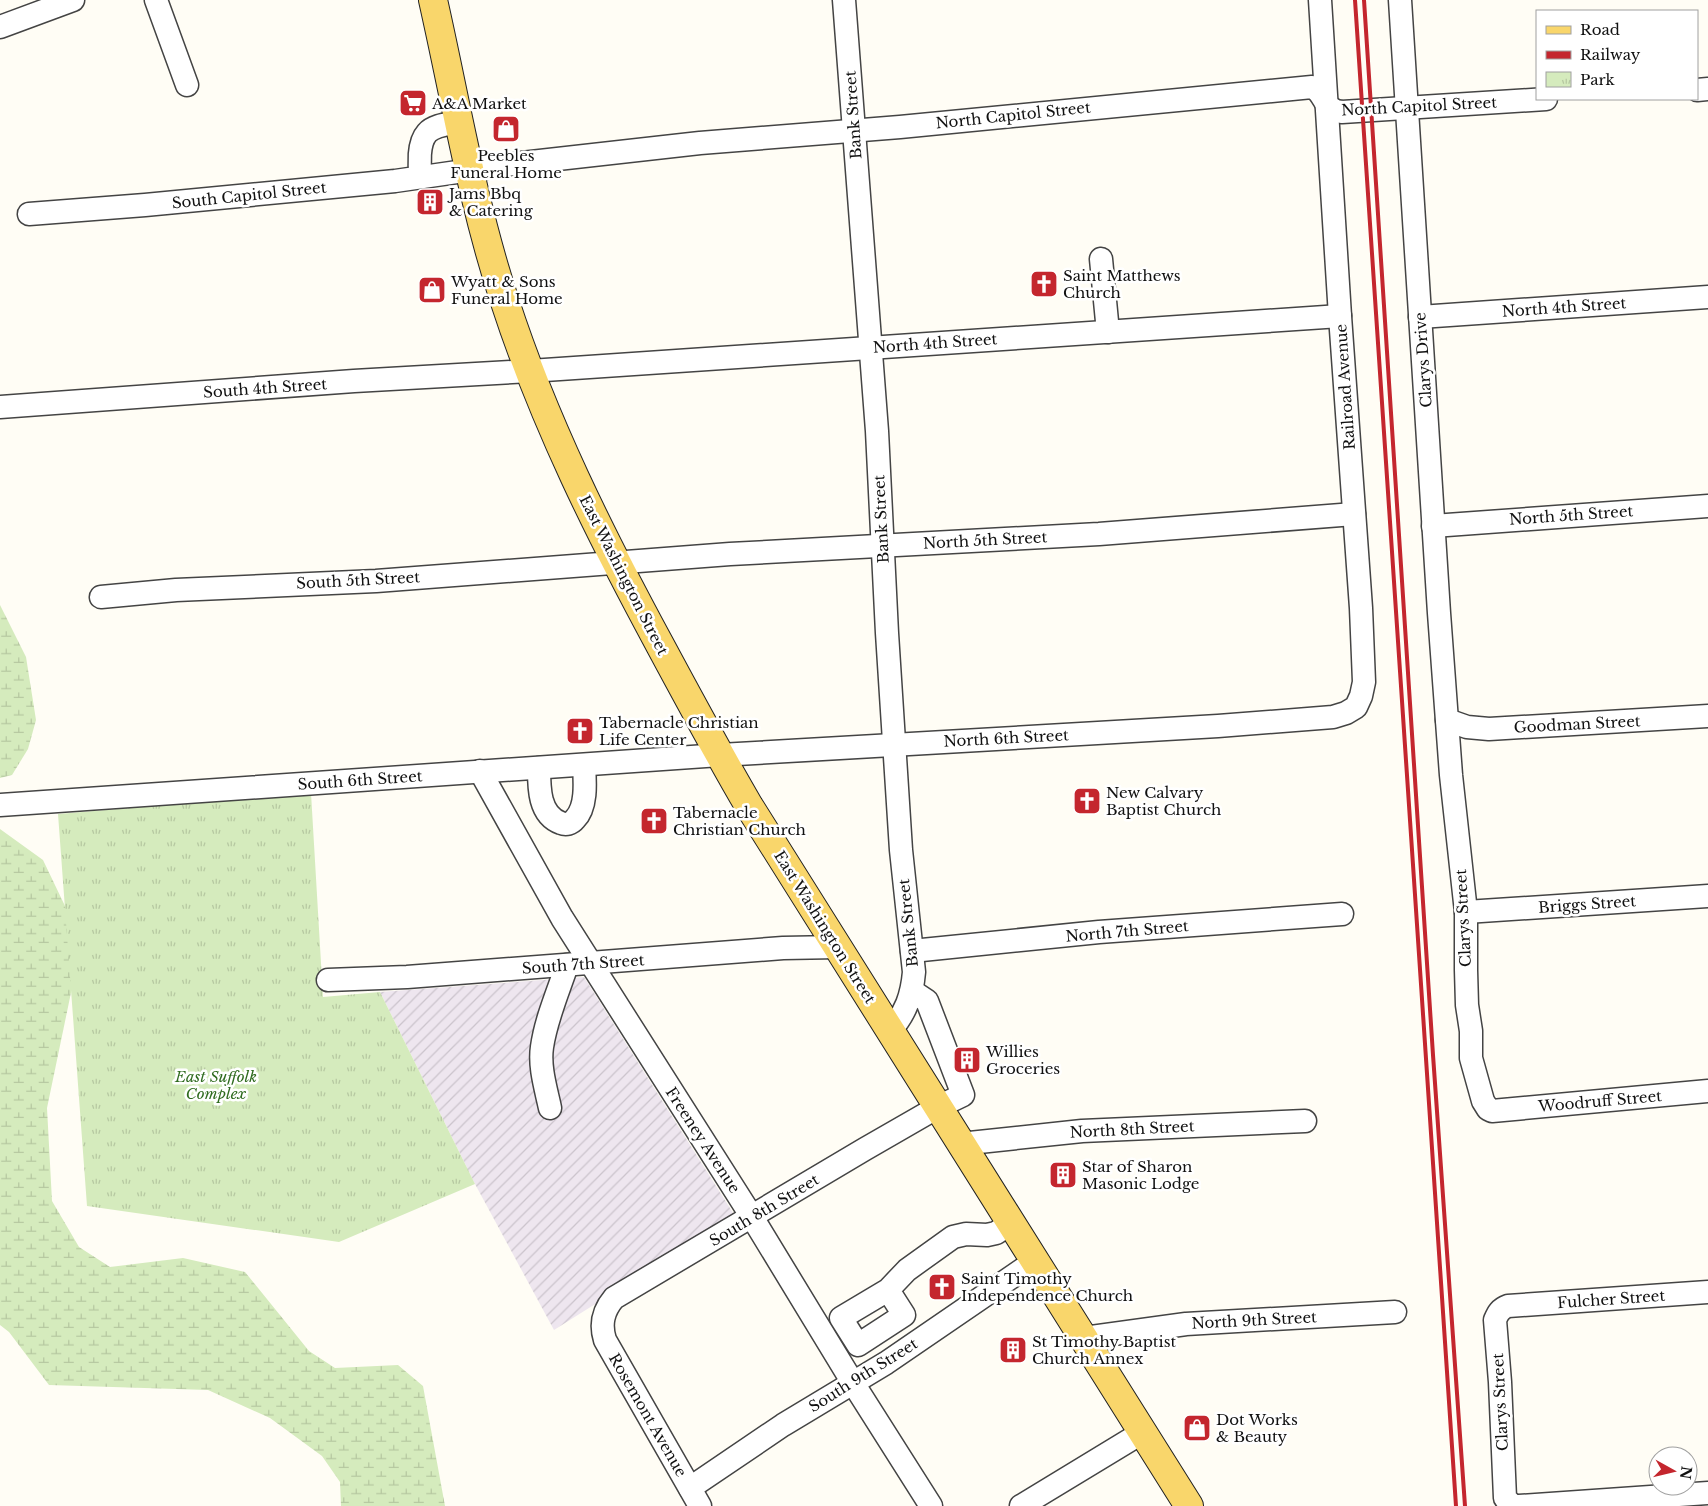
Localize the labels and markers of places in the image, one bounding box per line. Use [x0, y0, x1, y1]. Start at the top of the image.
supermarket icon: A&A Market [398, 88, 428, 118]
place label: A&A Market [431, 94, 527, 113]
shop icon: Peebles Funeral Home [491, 114, 521, 144]
place label: Peebles Funeral Home [450, 146, 562, 182]
place label: Jams Bbq & Catering [447, 184, 534, 220]
building icon: Jams Bbq & Catering [415, 187, 445, 217]
place label: Saint Matthews Church [1063, 266, 1181, 302]
church icon: Saint Matthews Church [1029, 269, 1059, 299]
place label: Wyatt & Sons Funeral Home [450, 272, 563, 308]
shop icon: Wyatt & Sons Funeral Home [417, 275, 447, 305]
place label: Tabernacle Christian Life Center [599, 713, 759, 749]
church icon: Tabernacle Christian Life Center [565, 716, 595, 746]
place label: New Calvary Baptist Church [1106, 783, 1221, 819]
church icon: New Calvary Baptist Church [1072, 786, 1102, 816]
place label: Tabernacle Christian Church [673, 803, 806, 839]
church icon: Tabernacle Christian Church [639, 806, 669, 836]
place label: Willies Groceries [985, 1042, 1060, 1078]
building icon: Willies Groceries [952, 1045, 982, 1075]
place label: Star of Sharon Masonic Lodge [1082, 1157, 1199, 1193]
building icon: Star of Sharon Masonic Lodge [1048, 1160, 1078, 1190]
place label: Saint Timothy Independence Church [961, 1269, 1133, 1305]
church icon: Saint Timothy Independence Church [927, 1272, 957, 1302]
place label: St Timothy Baptist Church Annex [1032, 1332, 1176, 1368]
building icon: St Timothy Baptist Church Annex [998, 1335, 1028, 1365]
place label: Dot Works & Beauty [1216, 1410, 1298, 1446]
shop icon: Dot Works & Beauty [1182, 1413, 1212, 1443]

